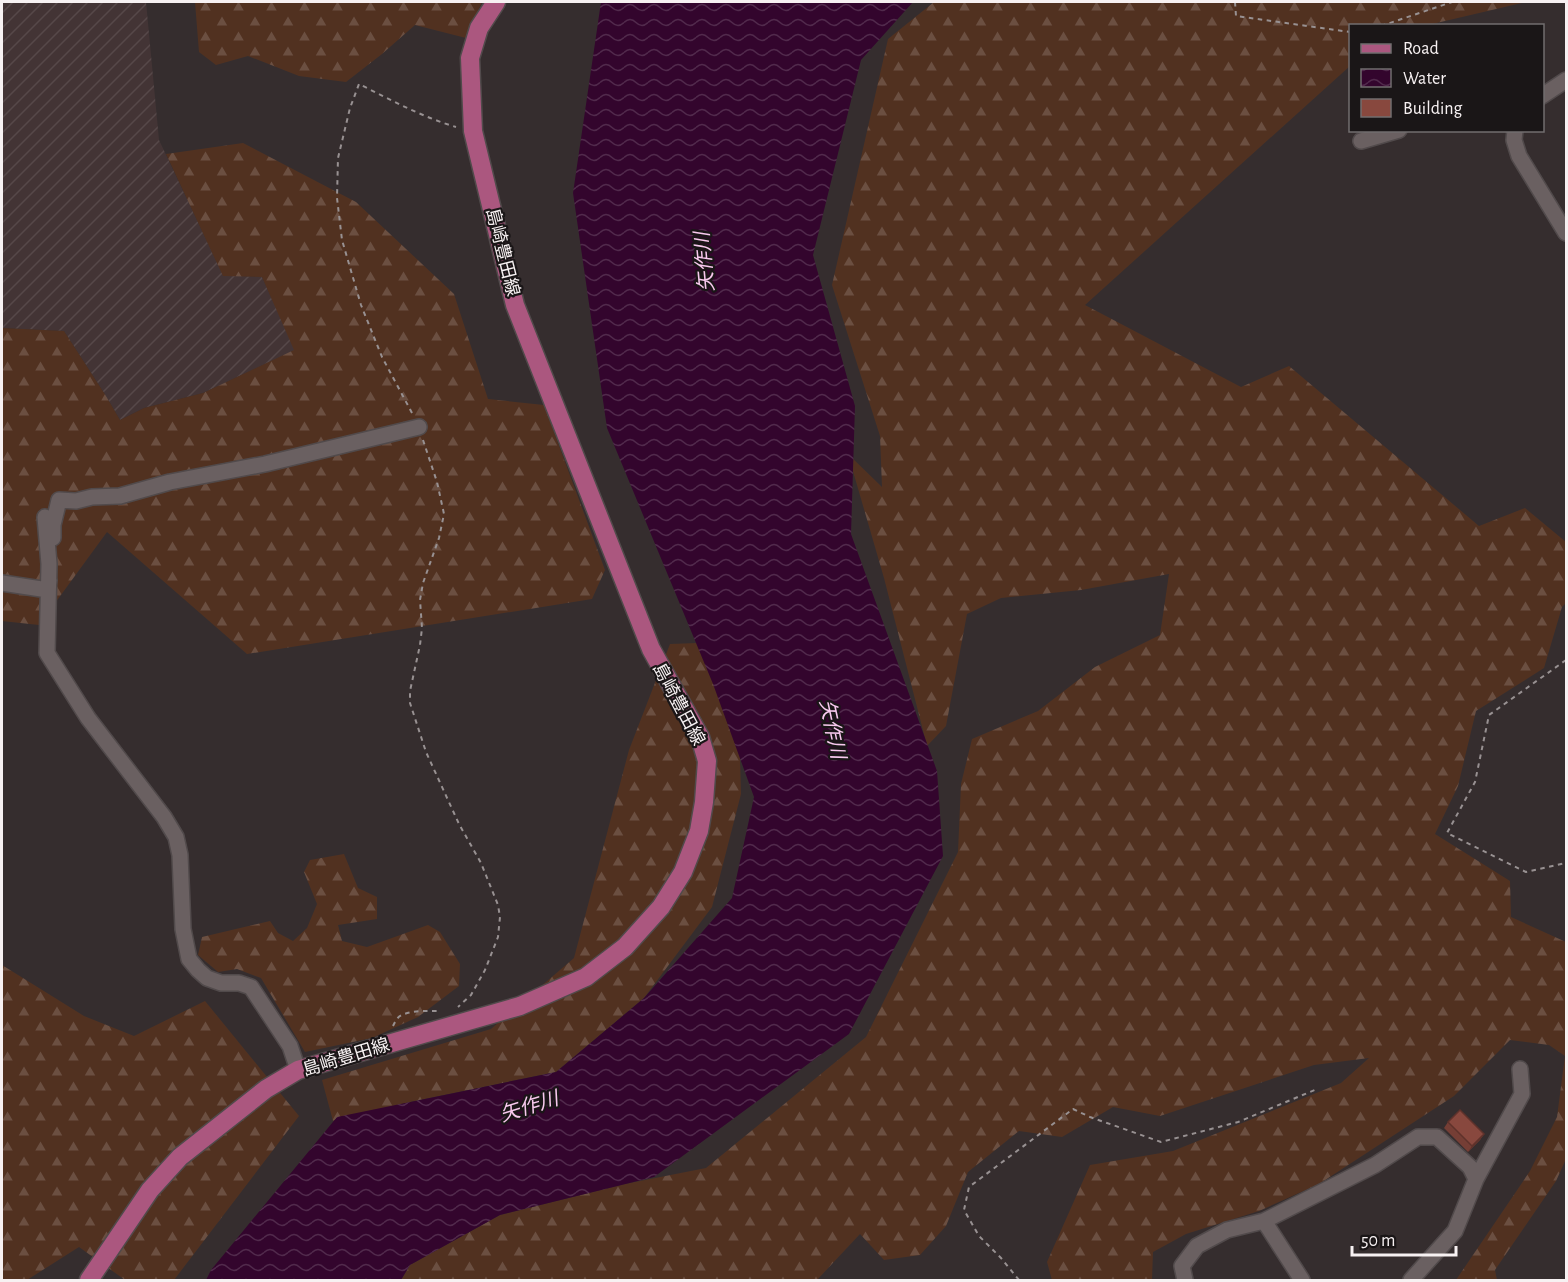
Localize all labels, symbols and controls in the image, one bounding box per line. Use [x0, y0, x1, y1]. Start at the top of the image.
legend [1349, 24, 1544, 132]
text: Road [1403, 40, 1439, 58]
text: Water [1403, 70, 1446, 88]
text: Building [1403, 100, 1463, 118]
street label: 島崎豊田線 [482, 206, 524, 298]
water label: 矢作川 [691, 229, 718, 293]
street label: 島崎豊田線 [649, 660, 709, 748]
water label: 矢作川 [816, 698, 849, 763]
street label: 島崎豊田線 [300, 1034, 392, 1080]
water label: 矢作川 [497, 1087, 563, 1125]
scale bar [1352, 1219, 1456, 1257]
text: 50 m [1361, 1232, 1395, 1250]

